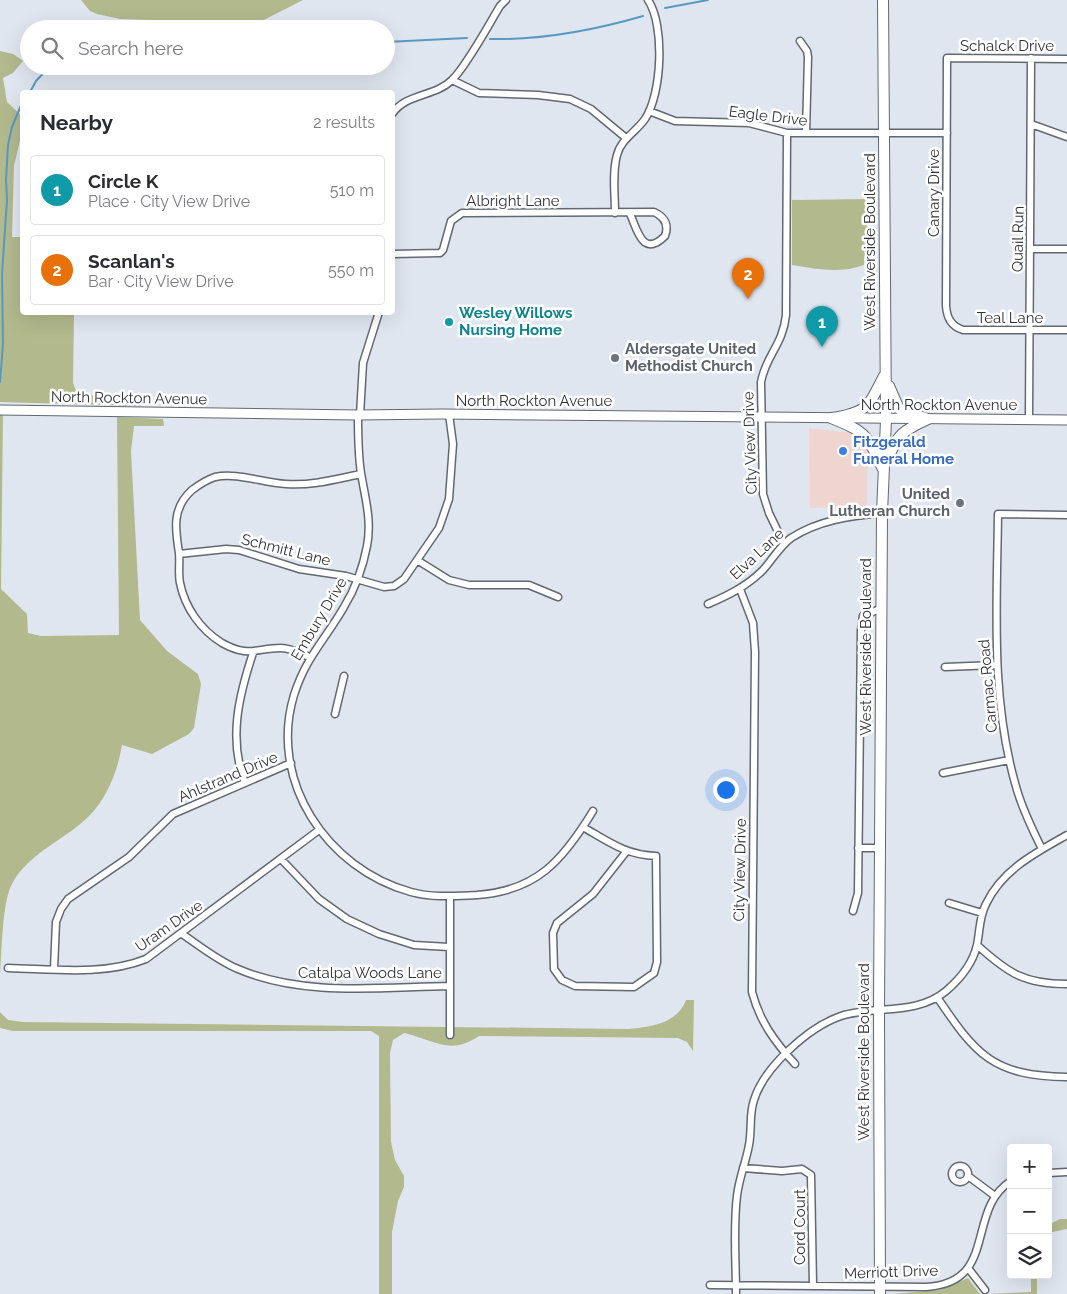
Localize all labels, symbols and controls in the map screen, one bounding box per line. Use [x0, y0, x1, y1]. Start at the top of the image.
search box [20, 20, 395, 75]
icon: search [38, 34, 66, 62]
text: Search here [78, 37, 184, 59]
street label: Schalck Drive [960, 37, 1054, 55]
street label: Eagle Drive [728, 102, 809, 130]
text: Nearby [40, 110, 113, 135]
text: 2 results [313, 113, 375, 132]
street label: Canary Drive [925, 149, 943, 237]
street label: West Riverside Boulevard [861, 153, 879, 331]
text: Circle K [88, 170, 159, 192]
text: 1 [53, 181, 61, 200]
text: 510 m [330, 181, 374, 200]
text: Place · City View Drive [88, 192, 250, 211]
street label: Albright Lane [466, 192, 560, 210]
street label: Quail Run [1008, 206, 1028, 272]
text: Scanlan's [88, 250, 175, 272]
pin: 2 [732, 258, 764, 299]
text: 2 [52, 261, 62, 280]
text: 550 m [328, 261, 374, 280]
text: Bar · City View Drive [88, 272, 234, 291]
place label: Wesley Willows Nursing Home [459, 304, 572, 339]
pin: 1 [806, 306, 838, 347]
street label: Teal Lane [977, 309, 1043, 327]
marker: Wesley Willows Nursing Home [443, 316, 455, 328]
place label: Aldersgate United Methodist Church [625, 340, 757, 375]
marker: Aldersgate United Methodist Church [609, 352, 621, 364]
street label: North Rockton Avenue [51, 388, 208, 408]
street label: City View Drive [739, 391, 761, 495]
street label: North Rockton Avenue [456, 392, 612, 410]
street label: North Rockton Avenue [861, 396, 1017, 414]
place label: Fitzgerald Funeral Home [853, 433, 954, 468]
marker: Fitzgerald Funeral Home [837, 445, 849, 457]
place label: United Lutheran Church [829, 485, 950, 520]
marker: United Lutheran Church [954, 497, 966, 509]
street label: Elva Lane [726, 524, 788, 584]
street label: Schmitt Lane [239, 530, 333, 570]
street label: West Riverside Boulevard [857, 558, 875, 736]
street label: Embury Drive [287, 574, 351, 664]
street label: Carmac Road [975, 639, 1001, 733]
street label: Ahlstrand Drive [176, 748, 281, 806]
your location [713, 777, 739, 803]
street label: City View Drive [730, 818, 750, 922]
street label: Uram Drive [132, 896, 206, 956]
street label: West Riverside Boulevard [855, 963, 873, 1141]
street label: Catalpa Woods Lane [298, 964, 442, 982]
map controls [1007, 1144, 1052, 1279]
button: + [1007, 1144, 1052, 1189]
street label: Cord Court [791, 1189, 809, 1265]
button: − [1007, 1189, 1052, 1234]
button: layers [1007, 1234, 1052, 1279]
street label: Merriott Drive [844, 1261, 939, 1283]

